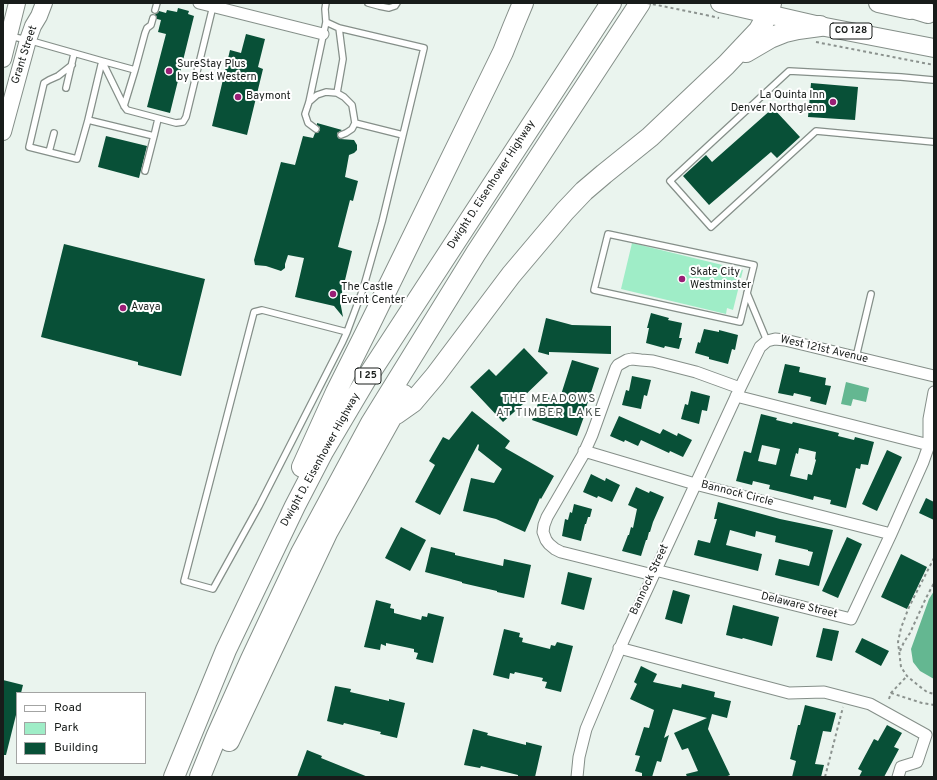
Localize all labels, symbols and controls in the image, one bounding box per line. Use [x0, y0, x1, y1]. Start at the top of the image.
road number: CO 128 [830, 23, 872, 39]
street label: Grant Street [9, 24, 41, 86]
place label: SureStay Plus by Best Western [177, 58, 257, 84]
marker: SureStay Plus by Best Western [164, 66, 174, 76]
place label: La Quinta Inn Denver Northglenn [731, 89, 825, 115]
place label: Baymont [246, 90, 291, 104]
marker: Baymont [233, 92, 243, 102]
marker: La Quinta Inn Denver Northglenn [828, 97, 838, 107]
street label: Dwight D. Eisenhower Highway [445, 118, 539, 252]
place label: Skate City Westminster [690, 266, 751, 292]
marker: Skate City Westminster [677, 274, 687, 284]
place label: The Castle Event Center [341, 281, 405, 307]
marker: The Castle Event Center [328, 289, 338, 299]
place label: Avaya [131, 301, 160, 315]
marker: Avaya [118, 303, 128, 313]
street label: West 121st Avenue [779, 333, 869, 367]
road number: I 25 [355, 368, 381, 384]
street label: Dwight D. Eisenhower Highway [279, 391, 363, 529]
district label: THE MEADOWS AT TIMBER LAKE [496, 393, 602, 421]
street label: Bannock Circle [699, 479, 775, 509]
street label: Bannock Street [628, 543, 672, 617]
street label: Delaware Street [759, 590, 839, 622]
legend [16, 692, 146, 764]
text: Road [54, 700, 82, 716]
text: Park [54, 720, 79, 736]
text: Building [54, 740, 98, 756]

